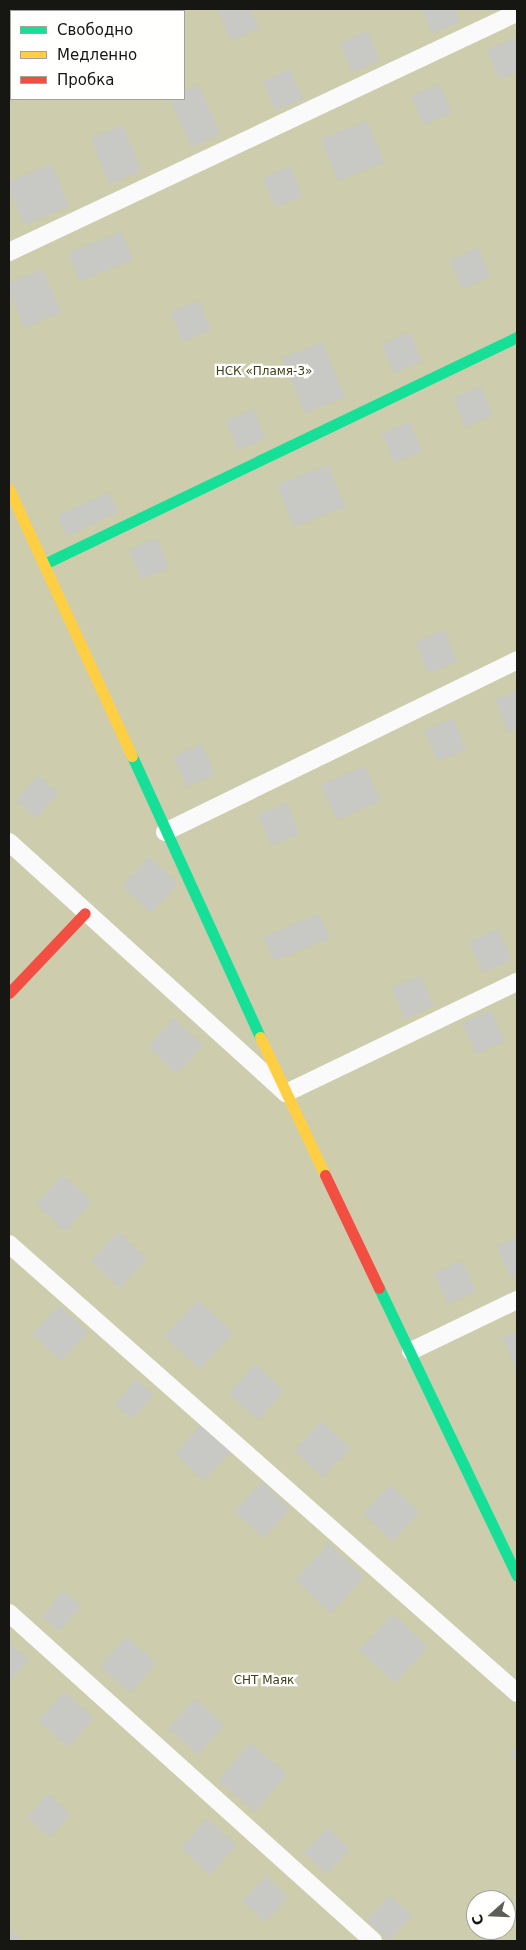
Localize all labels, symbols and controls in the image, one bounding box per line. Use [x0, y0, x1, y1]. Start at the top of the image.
legend [10, 10, 185, 100]
text: Свободно [57, 21, 133, 39]
text: Медленно [57, 46, 137, 64]
text: Пробка [57, 71, 114, 89]
park label: НСК «Пламя-3» [216, 365, 312, 379]
park label: СНТ Маяк [234, 1674, 294, 1688]
north arrow [466, 1890, 516, 1940]
text: С [469, 1912, 487, 1927]

